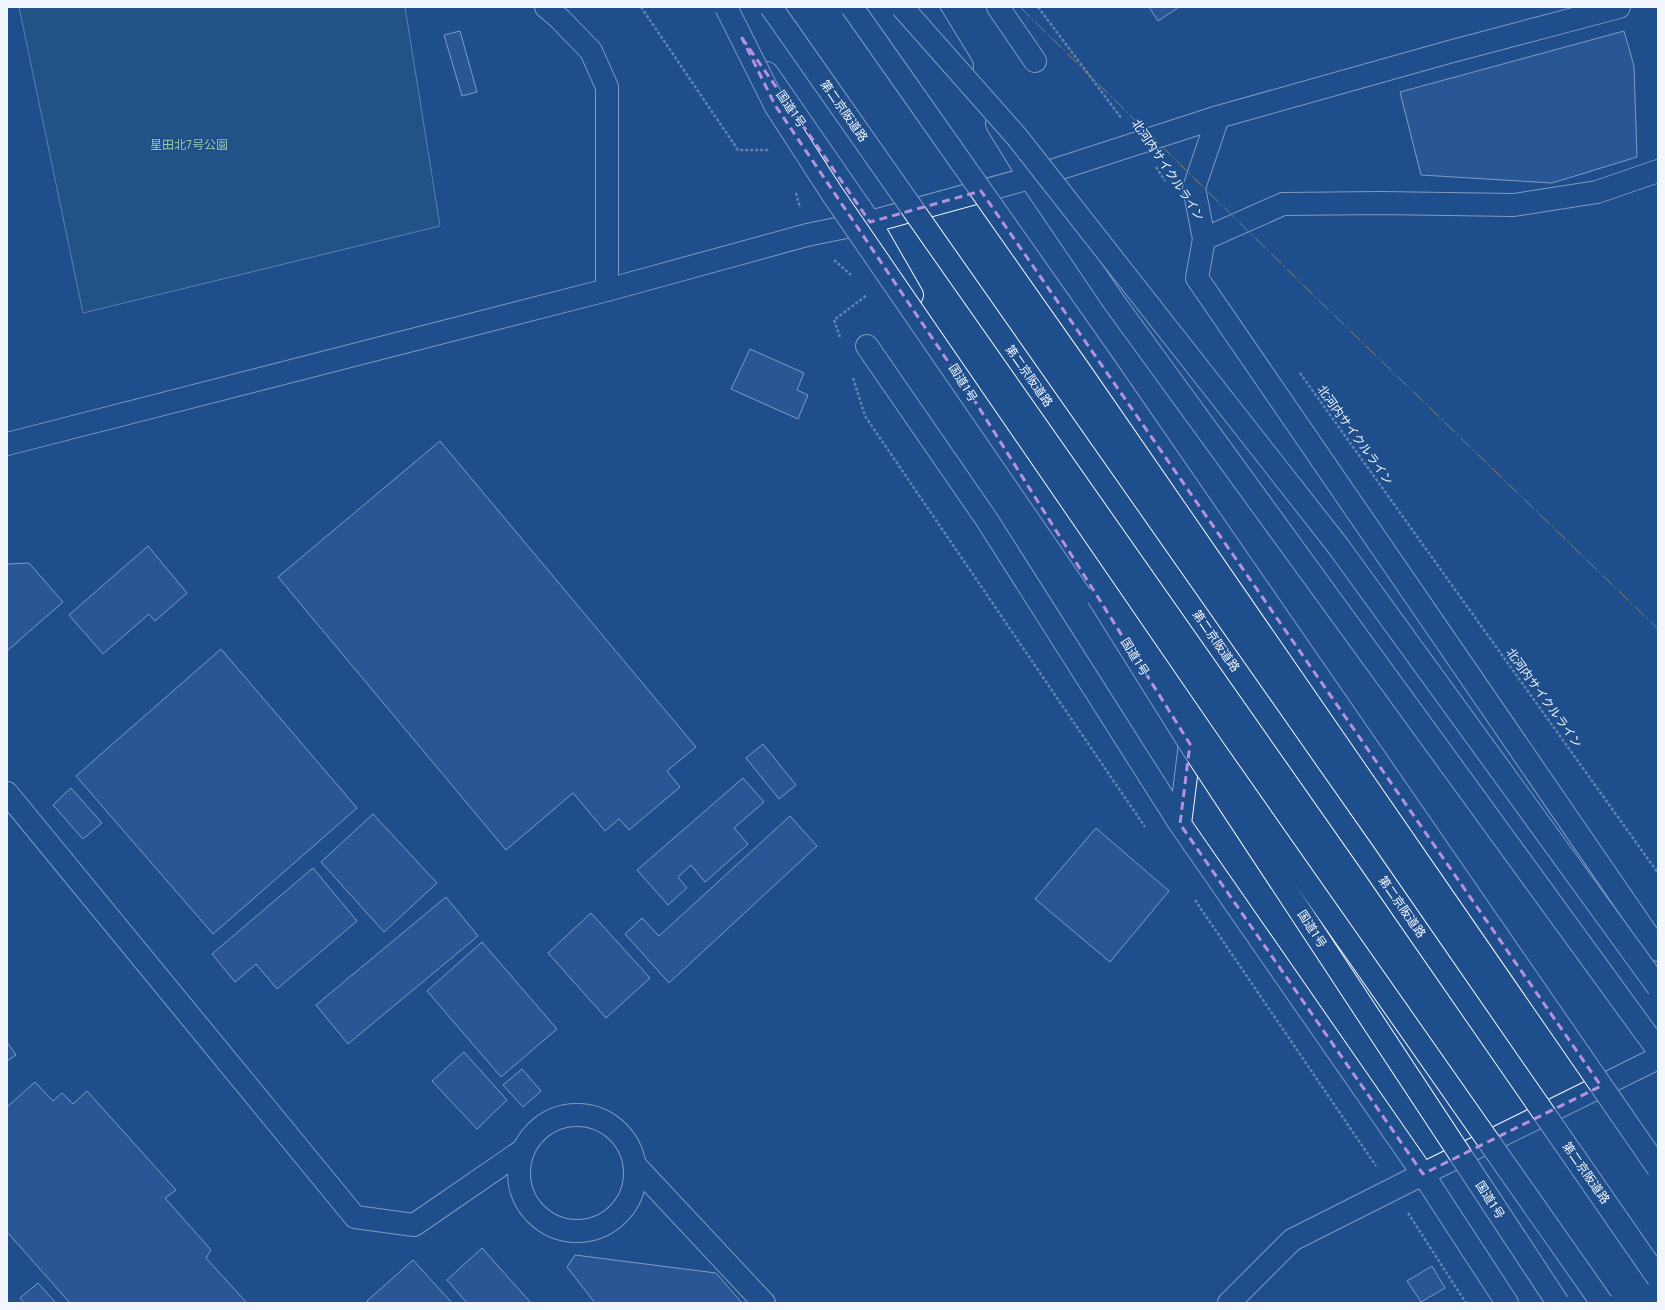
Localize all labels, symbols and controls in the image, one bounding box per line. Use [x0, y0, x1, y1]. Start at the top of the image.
street label: 第二京阪道路 [818, 77, 870, 145]
street label: 国道1号 [773, 88, 809, 130]
street label: 北河内サイクルライン [1129, 117, 1207, 223]
park label: 星田北7号公園 [150, 138, 228, 152]
street label: 第二京阪道路 [1003, 342, 1055, 410]
street label: 国道1号 [946, 362, 980, 404]
street label: 北河内サイクルライン [1314, 383, 1396, 487]
street label: 第二京阪道路 [1190, 607, 1242, 675]
street label: 国道1号 [1118, 636, 1152, 678]
street label: 北河内サイクルライン [1503, 646, 1585, 750]
street label: 第二京阪道路 [1376, 873, 1428, 941]
street label: 国道1号 [1295, 908, 1329, 950]
street label: 第二京阪道路 [1560, 1139, 1612, 1207]
street label: 国道1号 [1473, 1179, 1507, 1221]

